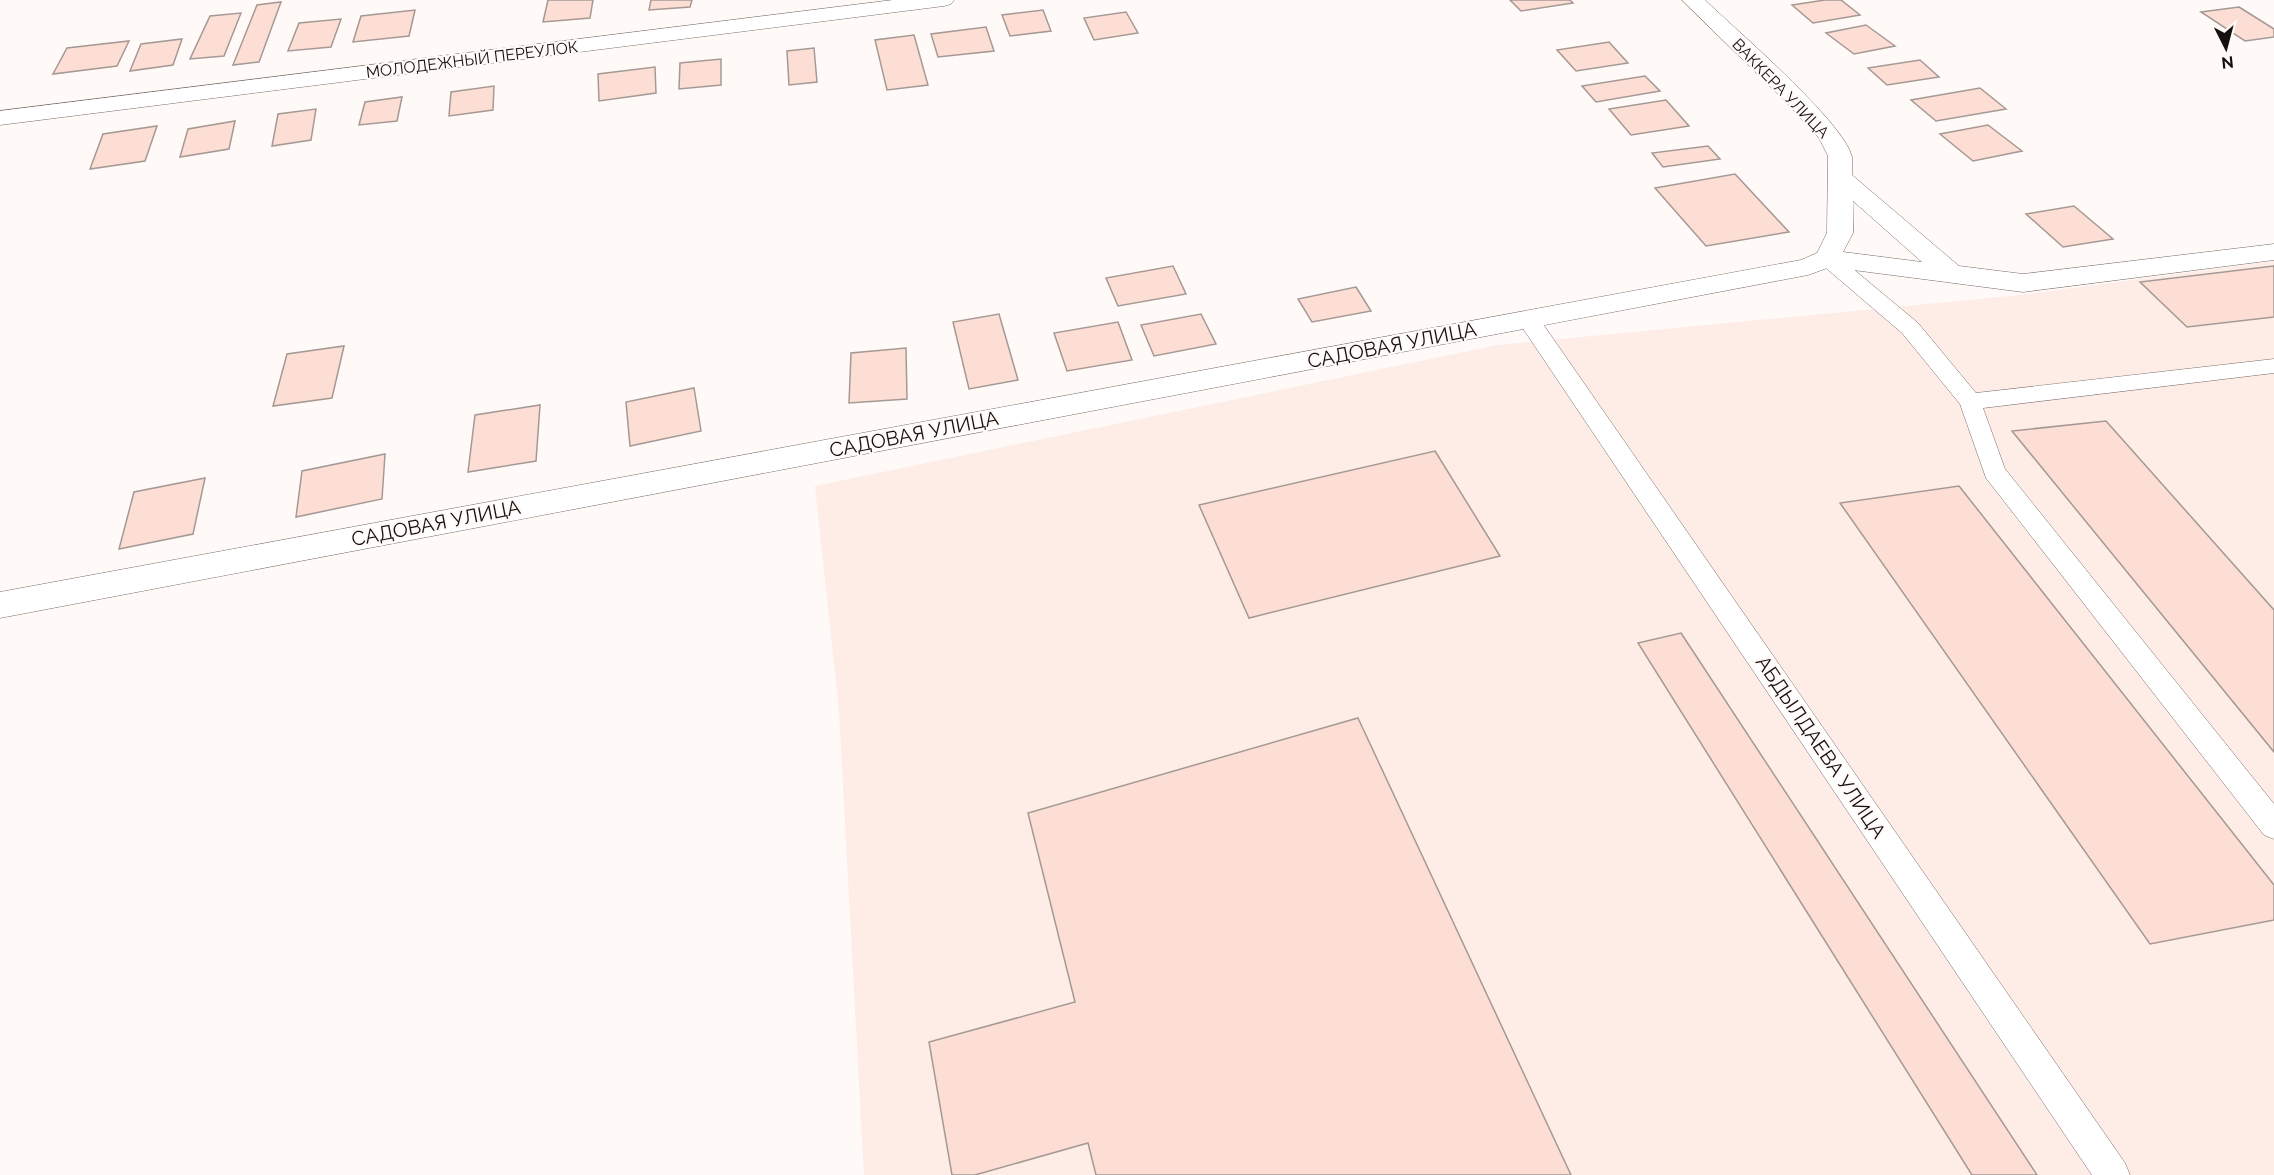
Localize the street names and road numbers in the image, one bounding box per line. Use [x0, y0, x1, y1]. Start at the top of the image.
street label: ВАККЕРА УЛИЦА [1728, 35, 1833, 142]
street label: МОЛОДЕЖНЫЙ ПЕРЕУЛОК [365, 37, 579, 82]
street label: САДОВАЯ УЛИЦА [1305, 317, 1479, 373]
street label: САДОВАЯ УЛИЦА [827, 406, 1001, 462]
street label: САДОВАЯ УЛИЦА [349, 495, 523, 551]
street label: АБДЫЛДАЕВА УЛИЦА [1751, 651, 1891, 843]

